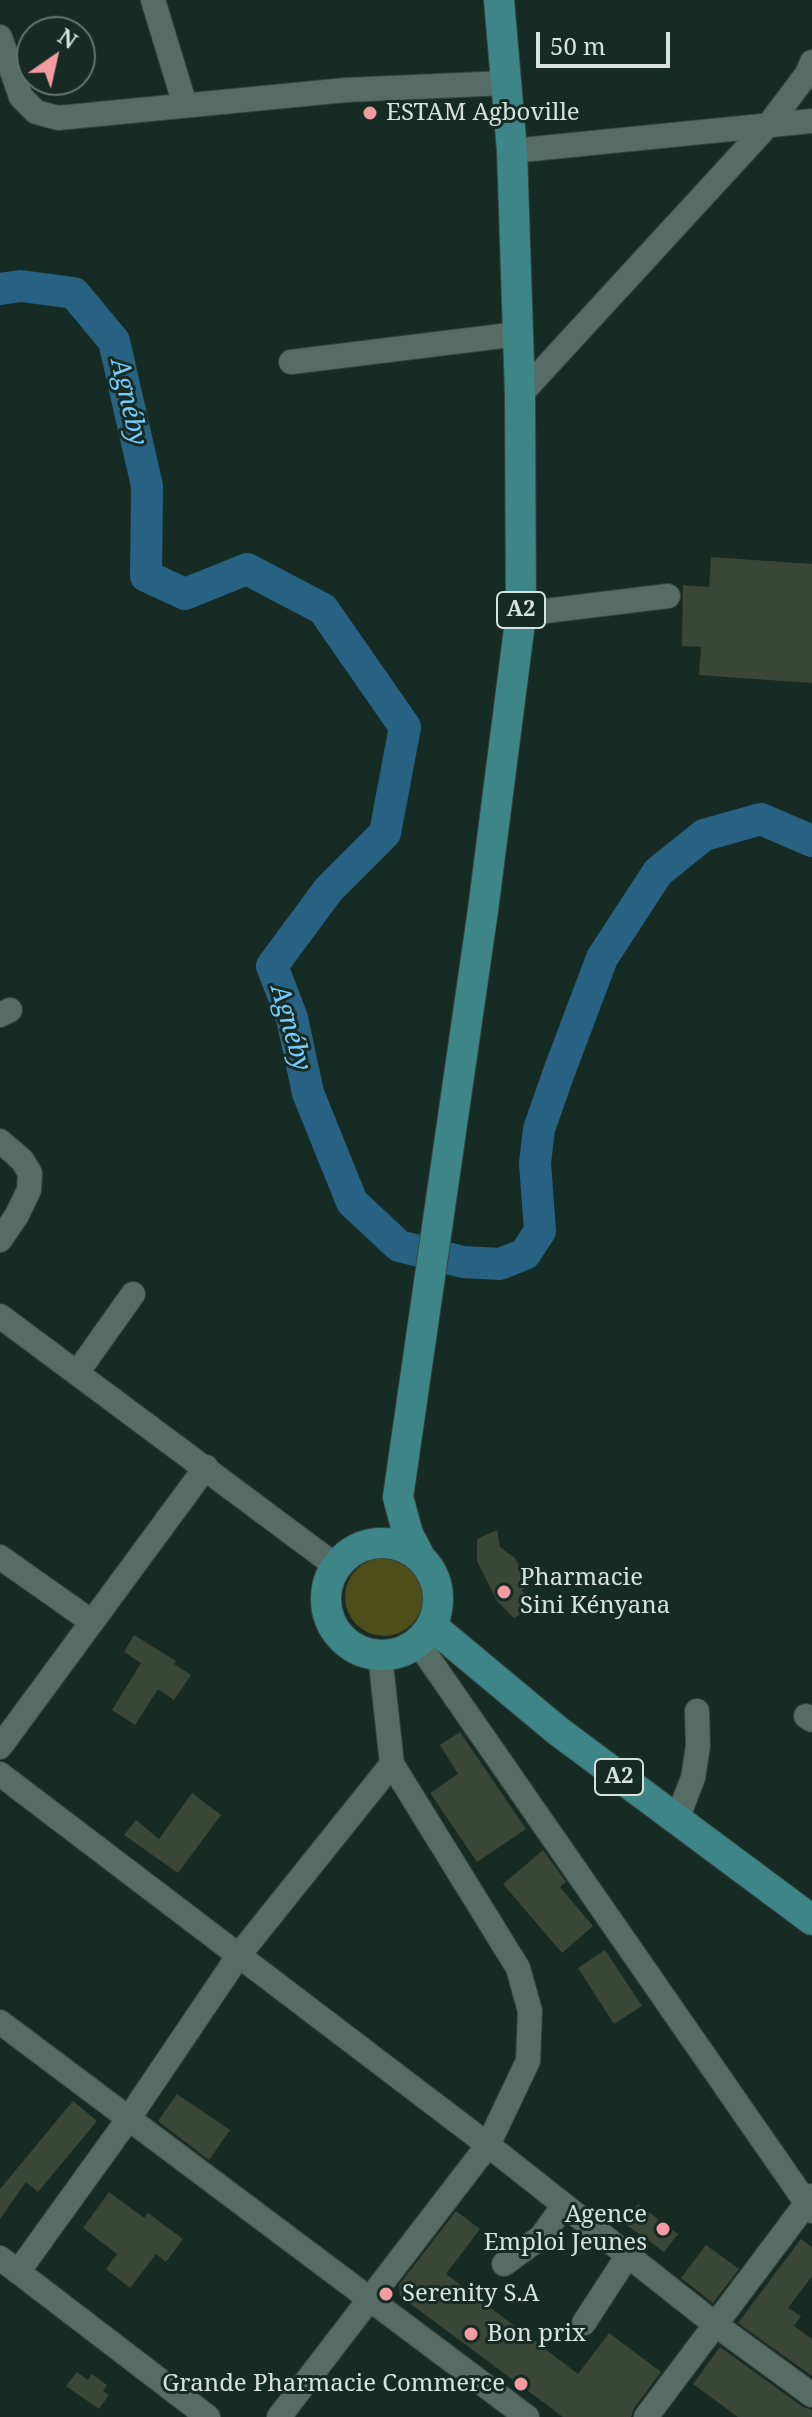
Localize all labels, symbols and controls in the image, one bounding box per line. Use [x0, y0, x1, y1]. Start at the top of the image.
north arrow [16, 16, 96, 96]
scale bar [540, 16, 674, 66]
text: N [53, 20, 84, 55]
text: 50 m [550, 29, 606, 62]
place label: ESTAM Agboville [386, 99, 580, 127]
marker: ESTAM Agboville [361, 104, 379, 122]
water label: Agnéby [103, 355, 153, 449]
road number: A2 [497, 592, 545, 628]
water label: Agnéby [263, 981, 317, 1075]
place label: Pharmacie Sini Kényana [520, 1564, 670, 1620]
marker: Pharmacie Sini Kényana [495, 1583, 513, 1601]
road number: A2 [595, 1759, 643, 1795]
place label: Agence Emploi Jeunes [484, 2201, 647, 2257]
marker: Agence Emploi Jeunes [654, 2220, 672, 2238]
place label: Serenity S.A [402, 2280, 539, 2308]
marker: Serenity S.A [377, 2285, 395, 2303]
place label: Bon prix [487, 2320, 586, 2348]
marker: Bon prix [462, 2325, 480, 2343]
place label: Grande Pharmacie Commerce [162, 2370, 505, 2398]
marker: Grande Pharmacie Commerce [512, 2375, 530, 2393]

